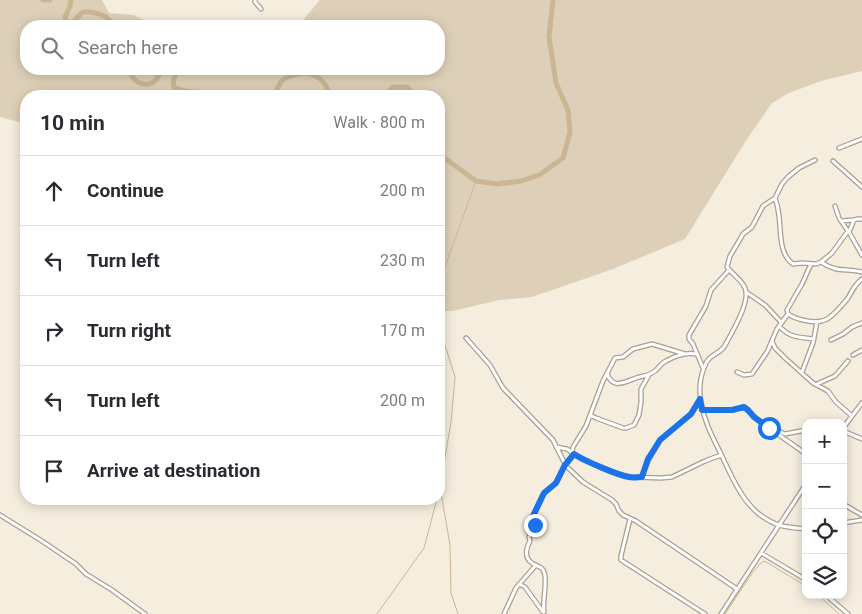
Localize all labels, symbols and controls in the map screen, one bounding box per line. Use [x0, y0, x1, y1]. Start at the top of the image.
search box [20, 20, 445, 75]
icon: search [38, 34, 66, 62]
text: Search here [78, 36, 178, 59]
text: 10 min [40, 111, 105, 135]
text: Walk · 800 m [333, 113, 425, 132]
icon: ahead [40, 177, 68, 205]
text: Continue [87, 179, 164, 202]
text: 200 m [380, 181, 425, 200]
icon: left [40, 247, 68, 275]
text: Turn left [87, 249, 160, 272]
text: 230 m [380, 251, 425, 270]
icon: right [40, 317, 68, 345]
text: Turn right [87, 319, 171, 342]
text: 170 m [380, 321, 425, 340]
icon: left [40, 387, 68, 415]
text: Turn left [87, 389, 160, 412]
text: 200 m [380, 391, 425, 410]
route start [758, 417, 781, 440]
map controls [802, 419, 847, 599]
button: + [802, 419, 847, 464]
icon: arrive [40, 457, 68, 485]
text: Arrive at destination [87, 459, 260, 482]
button: − [802, 464, 847, 509]
button: locate [802, 509, 847, 554]
route end [524, 514, 547, 537]
button: layers [802, 554, 847, 599]

